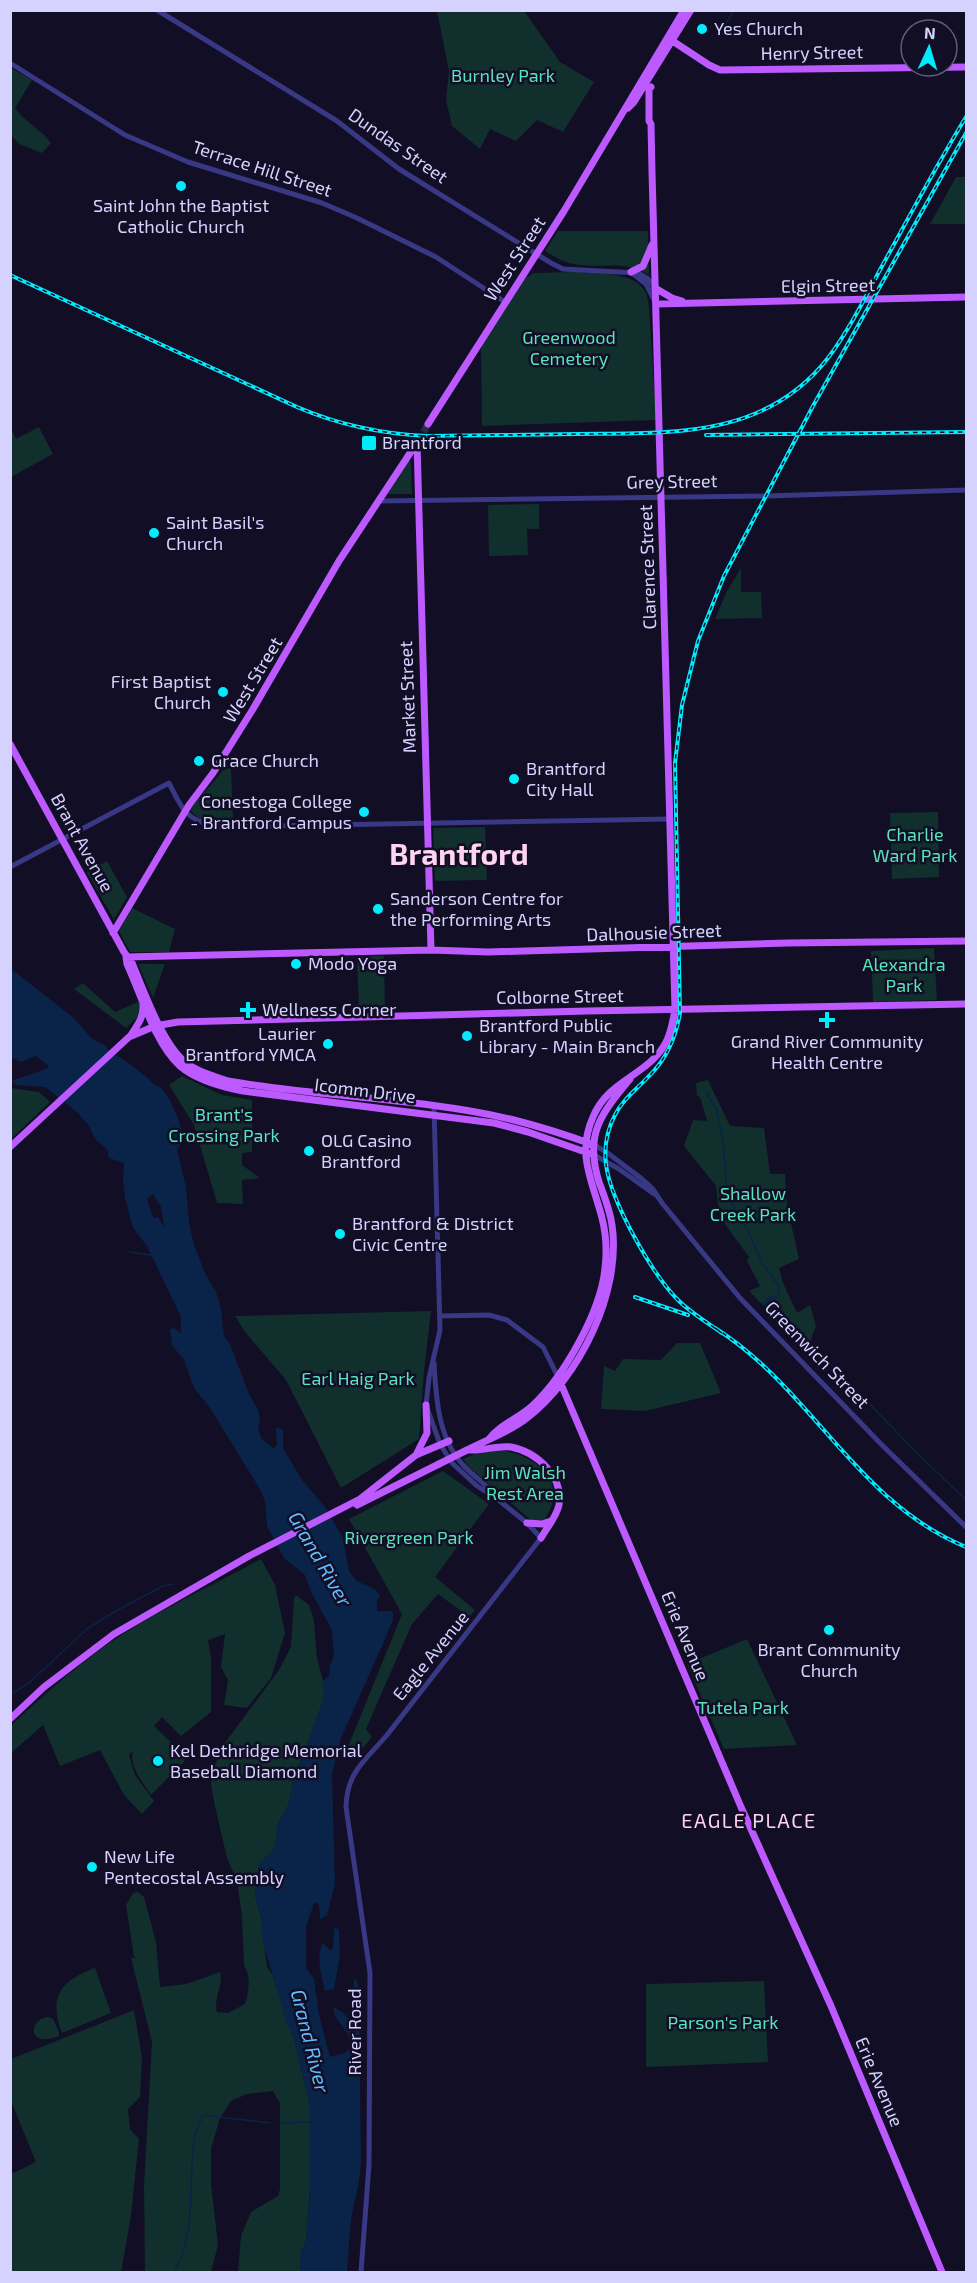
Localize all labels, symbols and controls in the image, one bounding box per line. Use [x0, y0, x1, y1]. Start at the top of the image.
place label: Yes Church [714, 17, 803, 39]
north arrow [899, 18, 959, 78]
marker: Yes Church [695, 22, 709, 36]
text: N [924, 23, 937, 42]
street label: Henry Street [761, 40, 864, 64]
park label: Burnley Park [451, 64, 555, 86]
street label: Dundas Street [345, 103, 453, 188]
street label: Terrace Hill Street [190, 135, 335, 201]
marker: Saint John the Baptist Catholic Church [174, 179, 188, 193]
place label: Saint John the Baptist Catholic Church [93, 194, 269, 237]
street label: West Street [479, 212, 550, 305]
street label: Elgin Street [781, 273, 876, 297]
park label: Greenwood Cemetery [522, 326, 616, 369]
place label: Brantford [382, 431, 462, 453]
marker: Brantford [360, 434, 378, 452]
street label: Grey Street [626, 469, 718, 493]
street label: Clarence Street [634, 504, 660, 630]
place label: Saint Basil's Church [166, 511, 264, 554]
marker: Saint Basil's Church [147, 526, 161, 540]
street label: West Street [218, 632, 286, 726]
street label: Market Street [394, 640, 420, 754]
place label: First Baptist Church [111, 670, 211, 713]
marker: First Baptist Church [216, 685, 230, 699]
place label: Grace Church [211, 749, 319, 771]
marker: Grace Church [192, 754, 206, 768]
place label: Brantford City Hall [526, 757, 606, 800]
marker: Brantford City Hall [507, 772, 521, 786]
street label: Brant Avenue [47, 789, 119, 896]
place label: Conestoga College - Brantford Campus [190, 790, 352, 833]
marker: Conestoga College - Brantford Campus [357, 805, 371, 819]
park label: Charlie Ward Park [873, 823, 957, 866]
district label: Brantford [389, 835, 529, 871]
place label: Sanderson Centre for the Performing Arts [390, 887, 563, 930]
marker: Sanderson Centre for the Performing Arts [371, 902, 385, 916]
street label: Dalhousie Street [586, 919, 722, 945]
place label: Modo Yoga [308, 952, 397, 974]
park label: Alexandra Park [862, 953, 946, 996]
marker: Modo Yoga [289, 957, 303, 971]
street label: Colborne Street [496, 984, 624, 1008]
place label: Wellness Corner [262, 998, 397, 1020]
marker: Wellness Corner [239, 1001, 257, 1019]
marker: Grand River Community Health Centre [818, 1011, 836, 1029]
place label: Brantford Public Library - Main Branch [479, 1014, 655, 1057]
place label: Laurier Brantford YMCA [185, 1022, 317, 1065]
marker: Brantford Public Library - Main Branch [460, 1029, 474, 1043]
place label: Grand River Community Health Centre [731, 1030, 924, 1073]
marker: Laurier Brantford YMCA [321, 1037, 335, 1051]
street label: Icomm Drive [313, 1073, 417, 1107]
park label: Brant's Crossing Park [168, 1103, 280, 1146]
place label: OLG Casino Brantford [321, 1129, 412, 1172]
marker: OLG Casino Brantford [302, 1144, 316, 1158]
park label: Shallow Creek Park [710, 1182, 796, 1225]
place label: Brantford & District Civic Centre [352, 1212, 514, 1255]
marker: Brantford & District Civic Centre [333, 1227, 347, 1241]
street label: Greenwich Street [761, 1296, 875, 1413]
park label: Earl Haig Park [301, 1367, 415, 1389]
park label: Jim Walsh Rest Area [484, 1461, 566, 1504]
water label: Grand River [284, 1507, 358, 1611]
park label: Rivergreen Park [344, 1526, 474, 1548]
street label: Erie Avenue [657, 1587, 715, 1684]
street label: Eagle Avenue [387, 1606, 473, 1705]
marker: Brant Community Church [822, 1623, 836, 1637]
place label: Brant Community Church [757, 1638, 901, 1681]
park label: Tutela Park [697, 1696, 789, 1718]
place label: Kel Dethridge Memorial Baseball Diamond [170, 1739, 363, 1782]
marker: Kel Dethridge Memorial Baseball Diamond [151, 1754, 165, 1768]
district label: EAGLE PLACE [681, 1808, 817, 1832]
place label: New Life Pentecostal Assembly [104, 1845, 285, 1888]
marker: New Life Pentecostal Assembly [85, 1860, 99, 1874]
water label: Grand River [287, 1987, 336, 2096]
street label: River Road [343, 1989, 365, 2076]
park label: Parson's Park [667, 2011, 779, 2033]
street label: Erie Avenue [851, 2033, 909, 2130]

